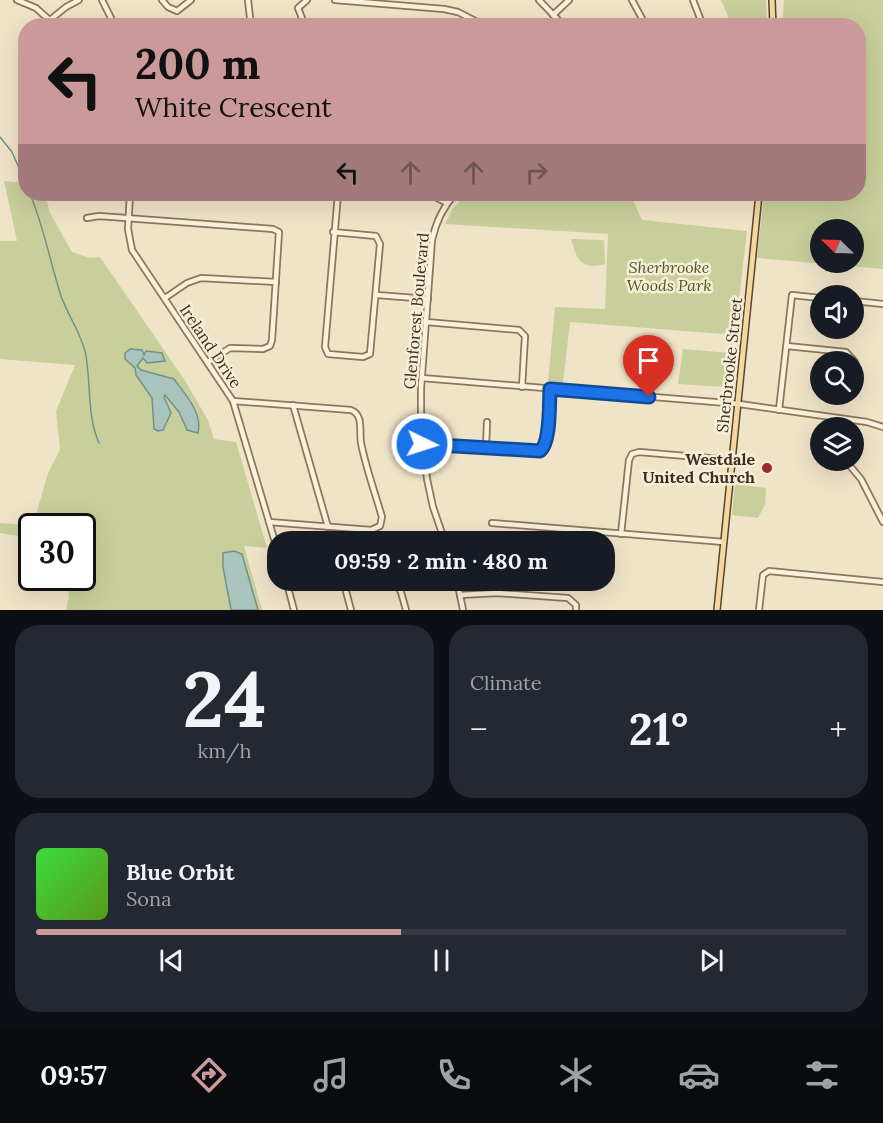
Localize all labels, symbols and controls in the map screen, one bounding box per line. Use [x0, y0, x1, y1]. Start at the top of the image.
text: 200 m [135, 37, 261, 91]
icon: left [36, 42, 114, 120]
text: White Crescent [135, 90, 332, 124]
icon: left [331, 156, 364, 189]
icon: ahead [394, 156, 427, 189]
icon: ahead [457, 156, 490, 189]
icon: right [520, 156, 553, 189]
north arrow [810, 219, 864, 273]
map controls [810, 219, 864, 471]
street label: Glenforest Boulevard [399, 231, 433, 390]
park label: Sherbrooke Woods Park [626, 257, 712, 295]
button: sound [810, 285, 864, 339]
street label: Sherbrooke Street [712, 296, 746, 434]
street label: Ireland Drive [176, 300, 247, 392]
pin [623, 335, 674, 397]
icon: arrive [632, 344, 665, 377]
button: search [810, 351, 864, 405]
position arrow [390, 412, 454, 476]
button: layers [810, 417, 864, 471]
place label: Westdale United Church [642, 449, 755, 487]
marker: Westdale United Church [760, 461, 774, 475]
speed limit sign: 30 [18, 513, 96, 591]
text: 09:59 · 2 min · 480 m [334, 547, 548, 575]
text: 24 [182, 649, 267, 748]
text: Climate [470, 670, 542, 695]
text: 21° [629, 700, 688, 757]
text: − [470, 708, 488, 750]
text: + [829, 708, 847, 750]
text: km/h [197, 738, 252, 763]
text: Blue Orbit [126, 858, 234, 886]
text: Sona [126, 886, 172, 911]
icon: previous [155, 944, 188, 977]
icon: pause [425, 944, 458, 977]
icon: next [695, 944, 728, 977]
icon: directions [188, 1054, 230, 1096]
icon: music [310, 1054, 352, 1096]
icon: phone [433, 1054, 475, 1096]
icon: climate [555, 1054, 597, 1096]
icon: car [678, 1054, 720, 1096]
icon: filters [801, 1054, 843, 1096]
text: 09:57 [40, 1058, 107, 1092]

